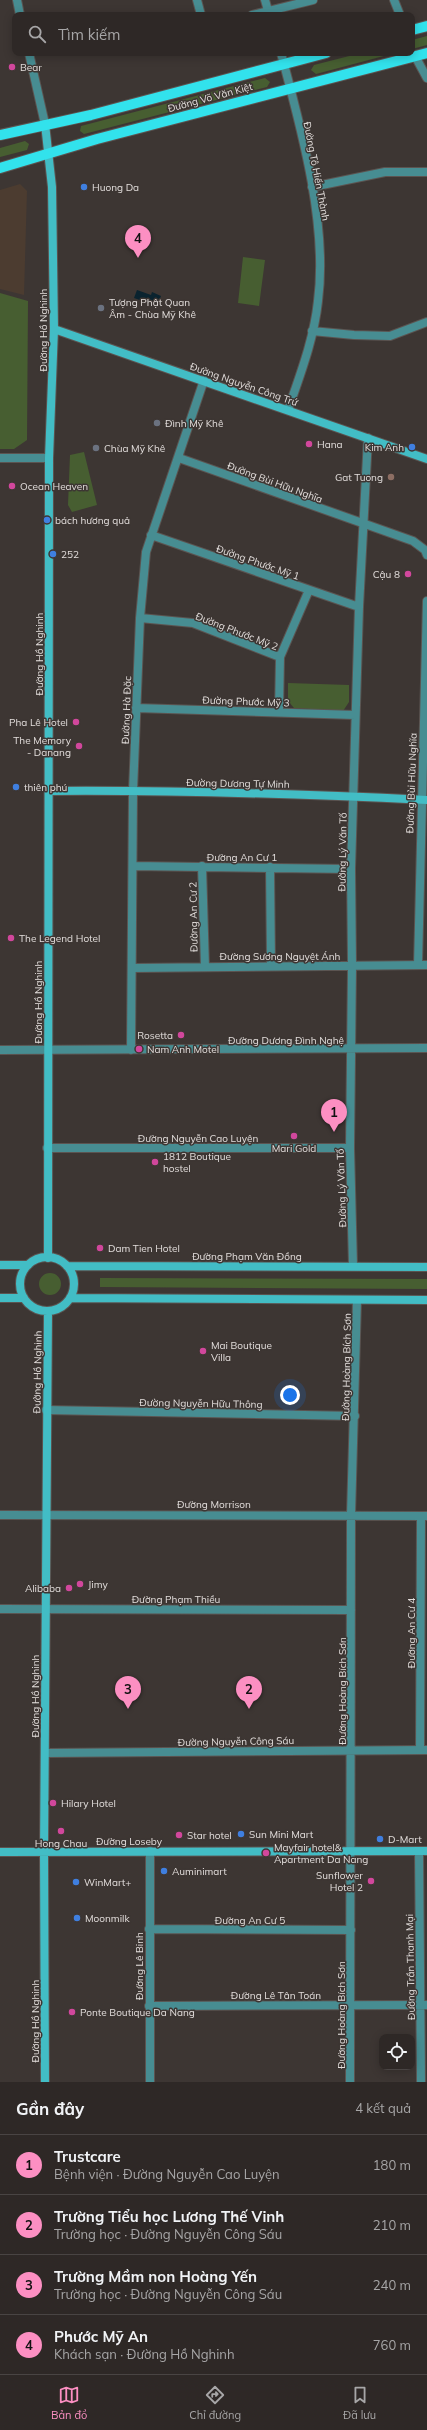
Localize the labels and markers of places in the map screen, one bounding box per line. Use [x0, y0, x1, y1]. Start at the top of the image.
place label: Bear [20, 61, 42, 74]
marker: Bear [7, 62, 17, 72]
place label: Huong Da [92, 181, 139, 194]
marker: Huong Da [79, 182, 89, 192]
pin: 4 [125, 225, 151, 258]
place label: Tượng Phật Quan Âm - Chùa Mỹ Khê [109, 296, 196, 321]
marker: Tượng Phật Quan Âm - Chùa Mỹ Khê [96, 303, 106, 313]
place label: Đình Mỹ Khê [165, 417, 223, 430]
marker: Đình Mỹ Khê [152, 418, 162, 428]
place label: Hana [317, 438, 343, 451]
marker: Hana [304, 439, 314, 449]
place label: Kim Anh [365, 441, 404, 454]
place label: Chùa Mỹ Khê [104, 442, 165, 455]
marker: Kim Anh [407, 442, 417, 452]
marker: Chùa Mỹ Khê [91, 443, 101, 453]
place label: Gat Tuong [335, 471, 383, 484]
marker: Gat Tuong [386, 472, 396, 482]
place label: Ocean Heaven [20, 480, 88, 493]
marker: Ocean Heaven [7, 481, 17, 491]
place label: bách hương quả [55, 514, 130, 527]
marker: bách hương quả [42, 515, 52, 525]
place label: 252 [61, 548, 79, 561]
marker: 252 [48, 549, 58, 559]
place label: Cậu 8 [373, 568, 400, 581]
marker: Cậu 8 [403, 569, 413, 579]
place label: Pha Lê Hotel [9, 716, 68, 729]
marker: Pha Lê Hotel [71, 717, 81, 727]
place label: The Memory - Danang [13, 734, 72, 759]
marker: The Memory - Danang [74, 741, 84, 751]
place label: thiên phú [24, 781, 67, 794]
marker: thiên phú [11, 782, 21, 792]
place label: The Legend Hotel [19, 932, 100, 945]
marker: The Legend Hotel [6, 933, 16, 943]
place label: Rosetta [137, 1029, 173, 1042]
marker: Rosetta [176, 1030, 186, 1040]
place label: Nam Anh Motel [147, 1043, 219, 1056]
marker: Nam Anh Motel [134, 1044, 144, 1054]
pin: 1 [321, 1099, 347, 1132]
marker: Mari Gold [289, 1131, 299, 1141]
place label: Mari Gold [272, 1142, 316, 1155]
place label: 1812 Boutique hostel [163, 1150, 231, 1175]
marker: 1812 Boutique hostel [150, 1157, 160, 1167]
place label: Dam Tien Hotel [108, 1242, 180, 1255]
marker: Dam Tien Hotel [95, 1243, 105, 1253]
place label: Mai Boutique Villa [211, 1339, 272, 1364]
marker: Mai Boutique Villa [198, 1346, 208, 1356]
place label: Jimy [88, 1578, 108, 1591]
marker: Jimy [75, 1579, 85, 1589]
place label: Alibaba [25, 1582, 61, 1595]
marker: Alibaba [64, 1583, 74, 1593]
pin: 3 [115, 1676, 141, 1709]
pin: 2 [236, 1676, 262, 1709]
place label: Hilary Hotel [61, 1797, 116, 1810]
marker: Hilary Hotel [48, 1798, 58, 1808]
marker: Hong Chau [56, 1826, 66, 1836]
place label: Sun Mini Mart [249, 1828, 314, 1841]
place label: Star hotel [187, 1829, 232, 1842]
marker: Sun Mini Mart [236, 1829, 246, 1839]
marker: Star hotel [174, 1830, 184, 1840]
place label: D-Mart [388, 1833, 422, 1846]
marker: D-Mart [375, 1834, 385, 1844]
place label: Hong Chau [35, 1837, 87, 1850]
place label: Mayfair hotel& Apartment Da Nang [274, 1841, 368, 1866]
marker: Mayfair hotel& Apartment Da Nang [261, 1848, 271, 1858]
place label: Auminimart [172, 1865, 227, 1878]
marker: Auminimart [159, 1866, 169, 1876]
place label: Sunflower Hotel 2 [316, 1869, 363, 1894]
place label: WinMart+ [84, 1876, 131, 1889]
marker: Sunflower Hotel 2 [366, 1876, 376, 1886]
marker: WinMart+ [71, 1877, 81, 1887]
place label: Moonmilk [85, 1912, 130, 1925]
marker: Moonmilk [72, 1913, 82, 1923]
place label: Ponte Boutique Da Nang [80, 2006, 195, 2019]
marker: Ponte Boutique Da Nang [67, 2007, 77, 2017]

